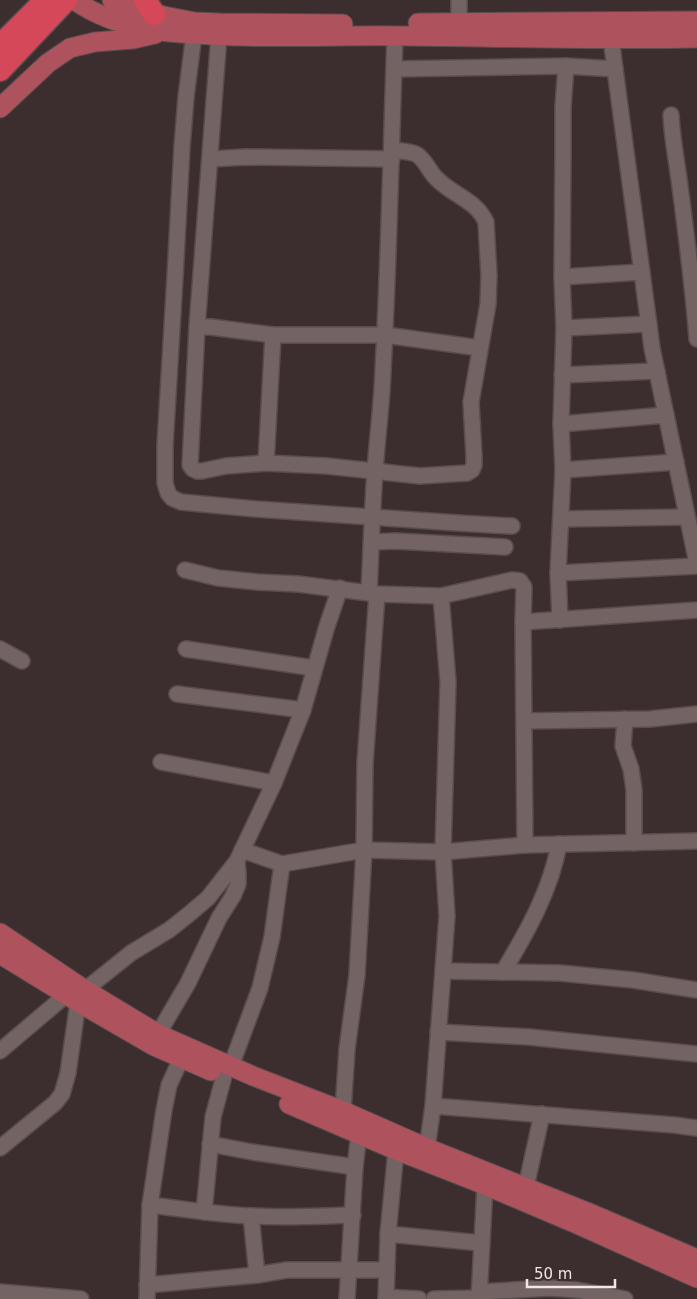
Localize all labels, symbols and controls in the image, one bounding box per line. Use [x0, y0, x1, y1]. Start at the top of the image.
scale bar [527, 1256, 614, 1288]
text: 50 m [534, 1265, 572, 1283]

